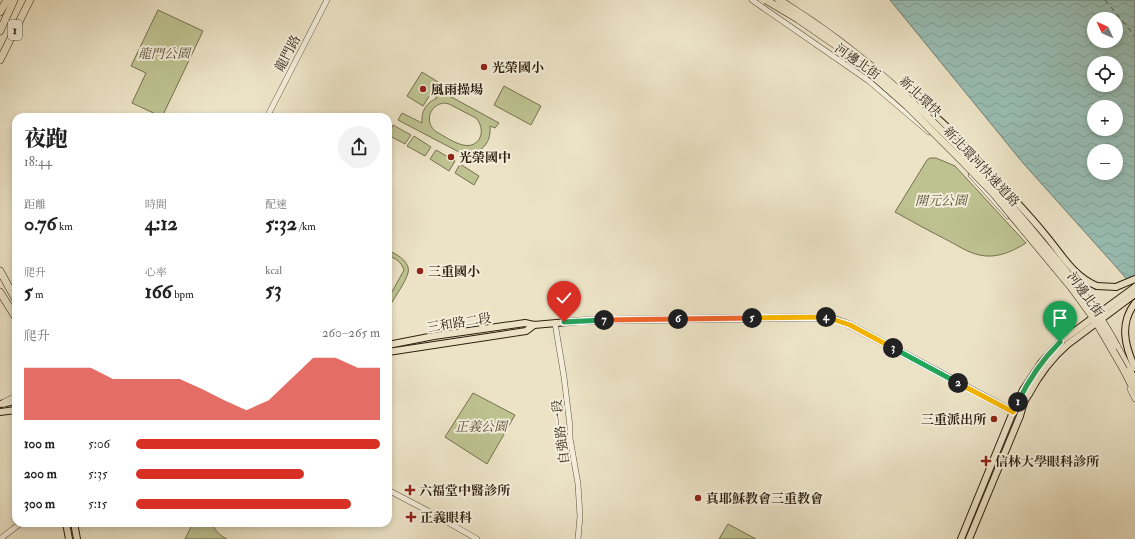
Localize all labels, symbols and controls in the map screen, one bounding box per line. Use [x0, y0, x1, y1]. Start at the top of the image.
north arrow [1087, 12, 1123, 48]
map controls [1087, 12, 1123, 180]
road number: 1 [8, 20, 22, 40]
street label: 龍門路 [272, 32, 304, 74]
street label: 河邊北街 [832, 40, 883, 83]
park label: 龍門公園 [138, 46, 192, 62]
button: locate [1087, 56, 1123, 92]
place label: 光榮國小 [492, 60, 544, 76]
marker: 光榮國小 [479, 62, 489, 72]
street label: 新北環快 [896, 73, 945, 120]
place label: 風雨操場 [431, 82, 483, 98]
marker: 風雨操場 [418, 84, 428, 94]
button: + [1087, 100, 1123, 136]
street label: 新北環河快速道路 [940, 123, 1023, 210]
text: 夜跑 [24, 125, 68, 153]
button: share [338, 126, 380, 168]
button: − [1087, 144, 1123, 180]
place label: 光榮國中 [459, 150, 511, 166]
marker: 光榮國中 [446, 152, 456, 162]
text: 18:44 [24, 154, 52, 170]
park label: 開元公園 [915, 193, 969, 209]
text: 距離 [24, 198, 46, 211]
text: 時間 [145, 198, 167, 211]
text: 配速 [265, 198, 287, 211]
text: 0.76 [24, 211, 57, 236]
text: 4:12 [145, 211, 178, 236]
text: 5:32 [265, 211, 297, 236]
text: km [57, 220, 73, 233]
text: /km [297, 220, 316, 233]
text: kcal [265, 264, 282, 277]
place label: 三重國小 [428, 264, 480, 280]
text: 爬升 [24, 266, 46, 279]
text: 心率 [145, 266, 167, 279]
marker: 三重國小 [415, 266, 425, 276]
street label: 河邊北街 [1063, 269, 1107, 320]
text: 53 [265, 277, 282, 302]
text: 5 [24, 279, 33, 304]
text: 166 [145, 279, 172, 304]
pin [547, 281, 581, 322]
icon: check [553, 287, 575, 309]
text: m [33, 288, 44, 301]
text: bpm [172, 288, 194, 301]
pin [1043, 301, 1077, 342]
pin: 4 [816, 307, 836, 327]
icon: arrive [1049, 307, 1071, 329]
pin: 5 [742, 308, 762, 328]
pin: 6 [668, 309, 688, 329]
street label: 三和路二段 [426, 310, 493, 336]
pin: 7 [594, 310, 614, 330]
text: 4 [823, 310, 829, 323]
text: 5 [750, 311, 754, 324]
text: 6 [675, 312, 681, 325]
text: 7 [601, 313, 607, 326]
text: 260–265 m [322, 325, 380, 341]
text: 爬升 [24, 328, 50, 344]
pin: 3 [883, 338, 903, 358]
text: 3 [891, 341, 895, 354]
pin: 2 [948, 373, 968, 393]
text: 2 [955, 376, 961, 389]
pin: 1 [1008, 392, 1028, 412]
text: 1 [1016, 395, 1020, 408]
street label: 自強路一段 [549, 399, 573, 465]
place label: 三重派出所 [921, 412, 987, 428]
marker: 三重派出所 [989, 414, 999, 424]
park label: 正義公園 [455, 419, 509, 435]
text: 100 m [24, 436, 55, 452]
text: 5:06 [88, 436, 110, 452]
place label: 信林大學眼科診所 [995, 454, 1100, 470]
marker: 信林大學眼科診所 [980, 455, 992, 467]
text: 200 m [24, 466, 57, 482]
text: 5:35 [88, 466, 108, 482]
place label: 六福堂中醫診所 [419, 483, 511, 499]
marker: 六福堂中醫診所 [404, 484, 416, 496]
place label: 真耶穌教會三重教會 [706, 491, 823, 507]
marker: 真耶穌教會三重教會 [693, 493, 703, 503]
text: 300 m [24, 496, 55, 512]
text: 5:15 [88, 496, 107, 512]
place label: 正義眼科 [420, 510, 472, 526]
marker: 正義眼科 [405, 511, 417, 523]

